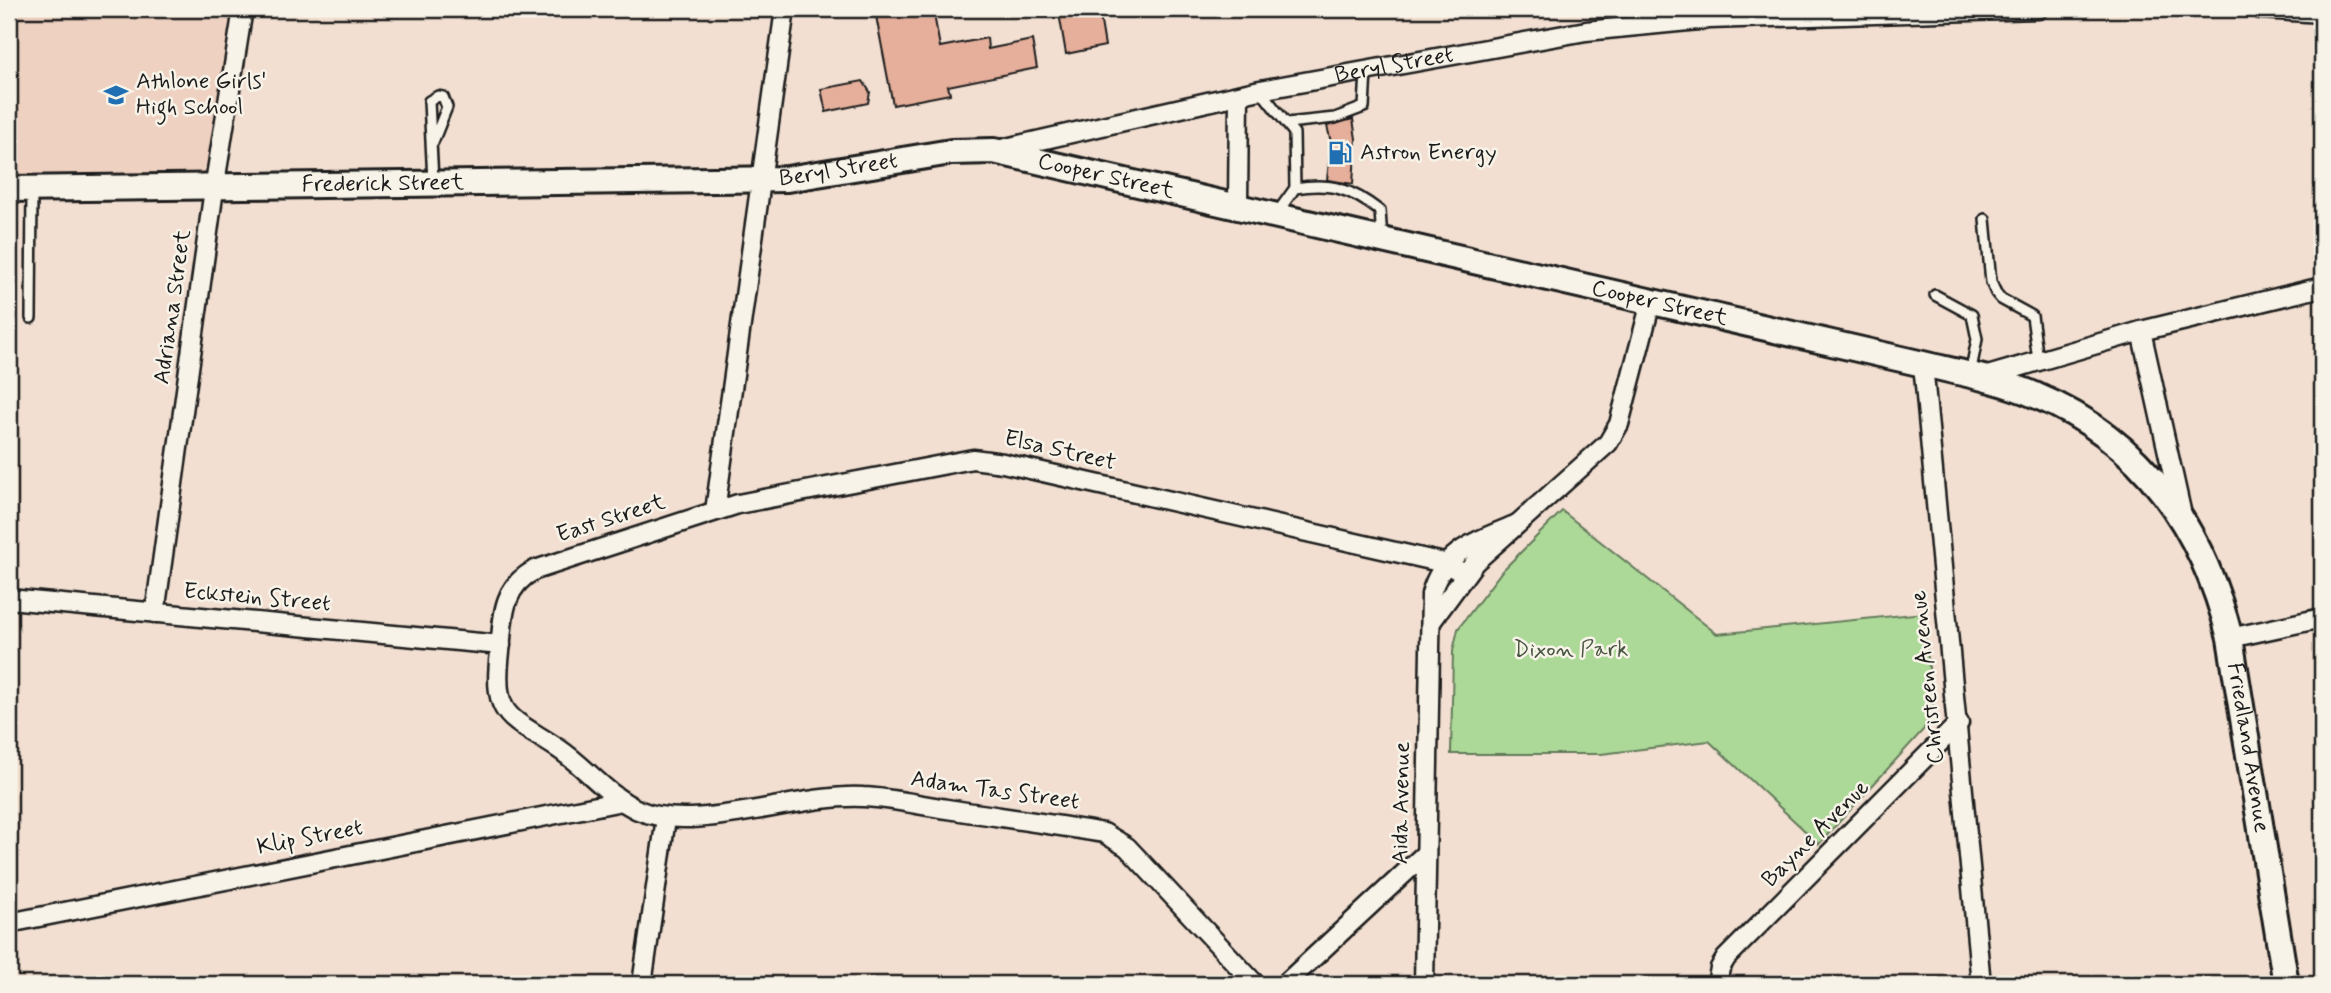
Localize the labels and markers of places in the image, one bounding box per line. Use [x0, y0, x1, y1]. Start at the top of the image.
place label: Athlone Girls' High School [136, 67, 267, 125]
school or university icon: Athlone Girls' High School [102, 81, 130, 109]
place label: Astron Energy [1360, 138, 1497, 168]
fuel station icon: Astron Energy [1326, 139, 1354, 167]

